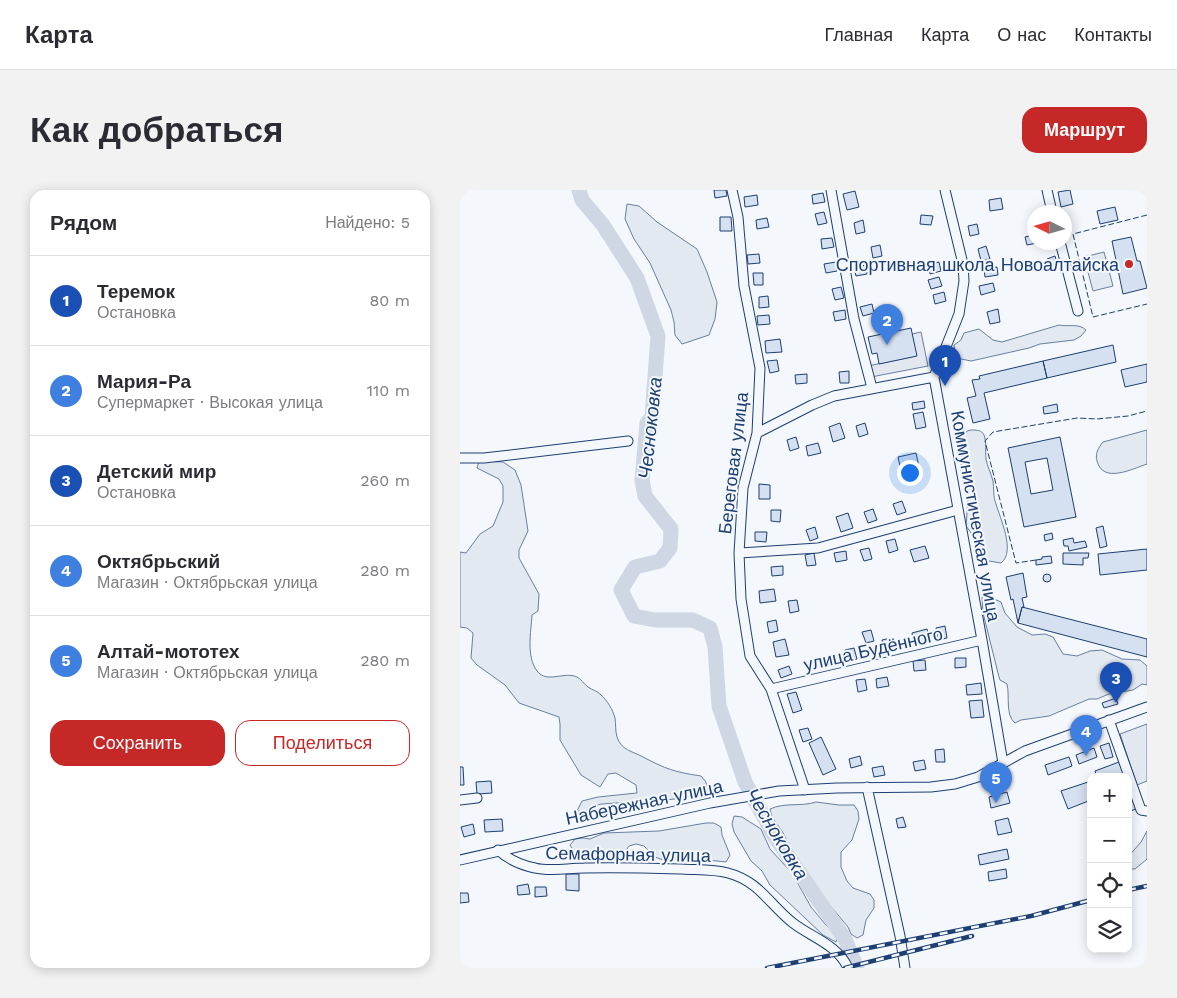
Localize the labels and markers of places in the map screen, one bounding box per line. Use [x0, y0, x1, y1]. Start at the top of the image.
place label: Спортивная школа Новоалтайска [836, 254, 1120, 275]
marker: Спортивная школа Новоалтайска [1123, 258, 1135, 270]
pin: 2 [871, 304, 903, 345]
pin: 1 [929, 345, 961, 386]
pin: 3 [1100, 662, 1132, 703]
pin: 4 [1070, 715, 1102, 756]
pin: 5 [980, 762, 1012, 803]

